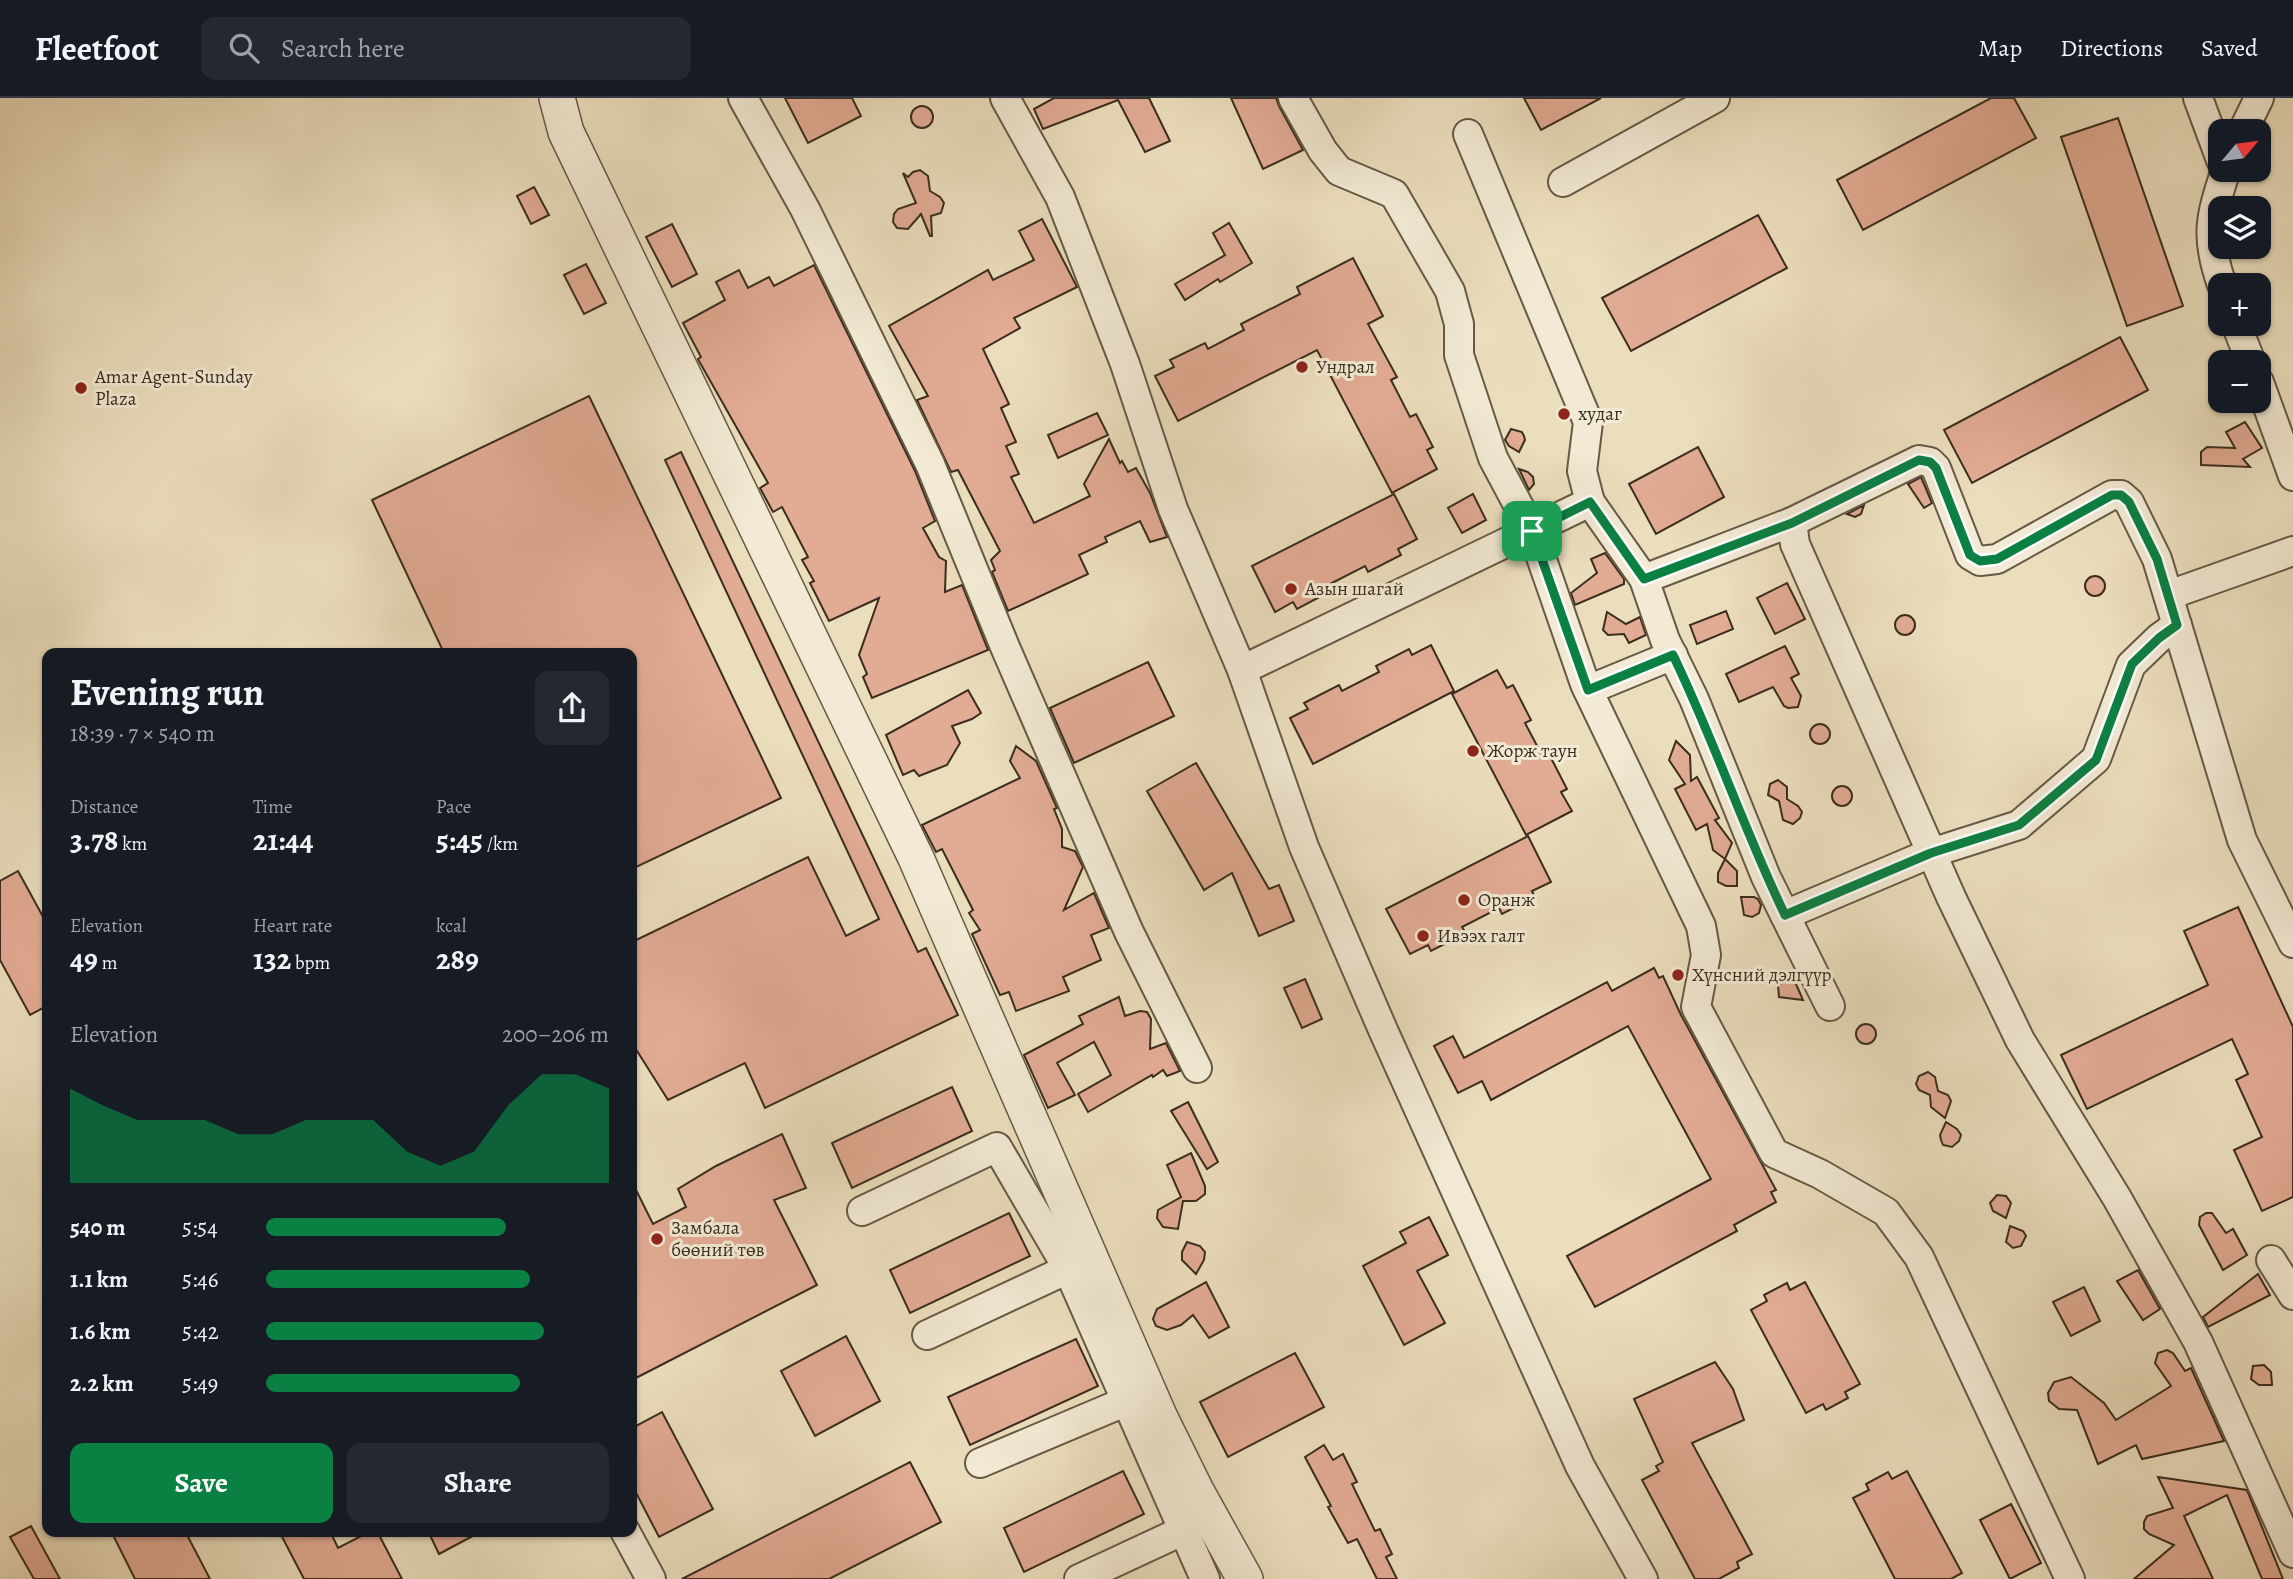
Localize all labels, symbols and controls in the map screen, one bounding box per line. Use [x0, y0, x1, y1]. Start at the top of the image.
search box [201, 17, 691, 80]
text: Fleetfoot [35, 26, 159, 71]
icon: search [225, 29, 263, 67]
text: Search here [281, 31, 405, 66]
text: Map [1978, 32, 2022, 64]
text: Directions [2060, 32, 2163, 64]
text: Saved [2201, 32, 2258, 64]
north arrow [2208, 119, 2272, 182]
map controls [2208, 119, 2271, 413]
button: layers [2208, 196, 2271, 259]
button: + [2208, 273, 2271, 336]
button: − [2208, 350, 2271, 413]
place label: Ундрал [1316, 354, 1375, 380]
marker: Ундрал [1294, 359, 1310, 375]
place label: Amar Agent-Sunday Plaza [94, 364, 253, 412]
marker: Amar Agent-Sunday Plaza [73, 380, 89, 396]
place label: худаг [1578, 401, 1622, 427]
marker: худаг [1556, 406, 1572, 422]
pin [1502, 501, 1562, 561]
icon: arrive [1513, 512, 1551, 550]
place label: Азын шагай [1304, 576, 1404, 602]
marker: Азын шагай [1283, 581, 1299, 597]
text: Evening run [70, 666, 264, 718]
button: share [535, 671, 609, 745]
text: 18:39 · 7 × 540 m [70, 718, 215, 749]
place label: Жорж таун [1487, 738, 1578, 764]
marker: Жорж таун [1465, 743, 1481, 759]
text: Distance [70, 794, 138, 820]
text: Time [253, 794, 292, 820]
text: Pace [436, 794, 471, 820]
text: 3.78 [70, 820, 118, 860]
text: 21:44 [253, 820, 314, 860]
text: 5:45 [436, 820, 483, 860]
text: km [118, 831, 147, 857]
text: /km [483, 831, 518, 857]
place label: Оранж [1478, 887, 1535, 913]
marker: Оранж [1456, 892, 1472, 908]
text: Elevation [70, 913, 143, 939]
text: Heart rate [253, 913, 332, 939]
text: kcal [436, 913, 466, 939]
place label: Ивээх галт [1437, 923, 1525, 949]
marker: Ивээх галт [1415, 928, 1431, 944]
text: 49 [70, 939, 98, 979]
text: 132 [253, 939, 291, 979]
text: 289 [436, 939, 479, 979]
text: m [98, 950, 118, 976]
text: bpm [291, 950, 330, 976]
place label: Хүнсний дэлгүүр [1692, 962, 1832, 988]
marker: Хүнсний дэлгүүр [1670, 967, 1686, 983]
text: Elevation [70, 1019, 158, 1050]
text: 200–206 m [502, 1019, 609, 1050]
text: 540 m [70, 1212, 125, 1243]
text: 5:54 [182, 1212, 218, 1243]
place label: Замбала бөөний төв [671, 1215, 765, 1263]
marker: Замбала бөөний төв [649, 1231, 665, 1247]
text: 1.1 km [70, 1264, 128, 1295]
text: 5:46 [182, 1264, 218, 1295]
text: 1.6 km [70, 1316, 130, 1347]
text: 5:42 [182, 1316, 219, 1347]
text: 2.2 km [70, 1368, 134, 1399]
text: 5:49 [182, 1368, 218, 1399]
button: Save [70, 1443, 333, 1523]
button: Share [347, 1443, 609, 1523]

